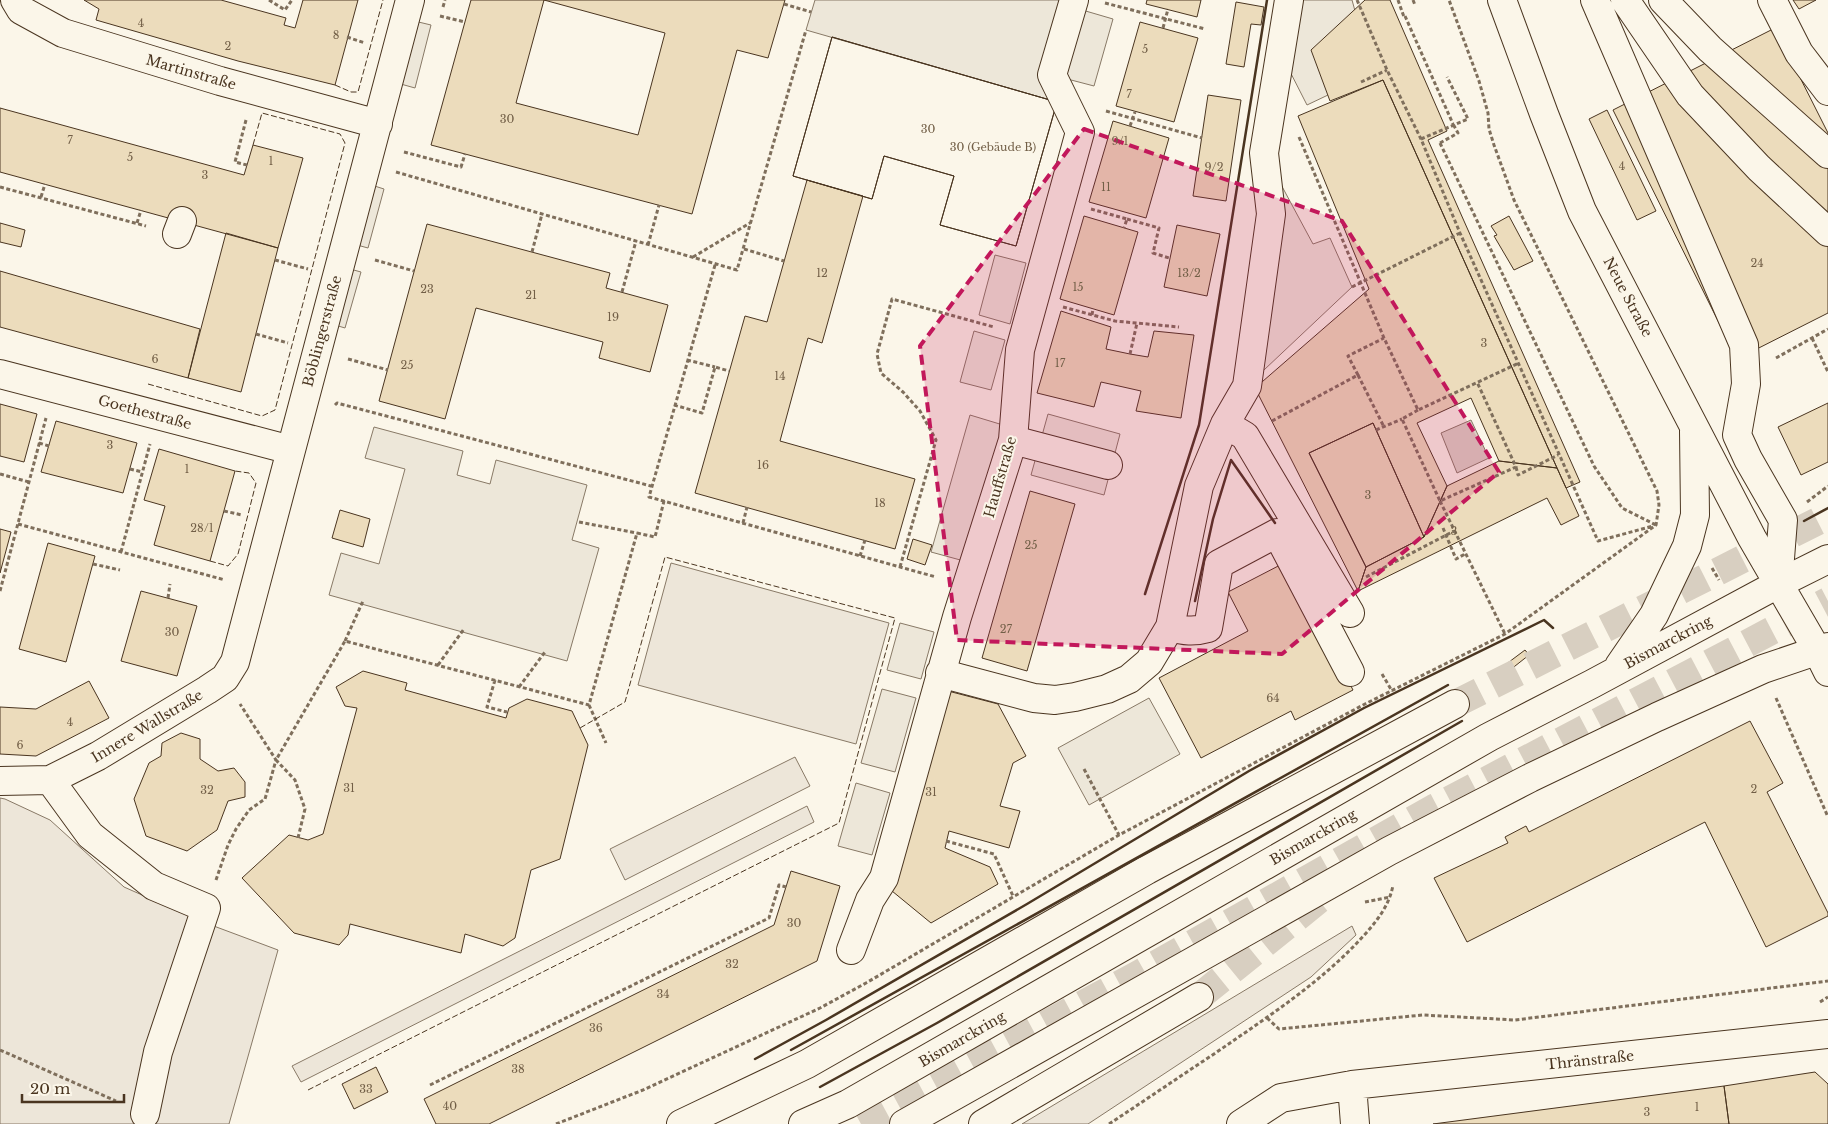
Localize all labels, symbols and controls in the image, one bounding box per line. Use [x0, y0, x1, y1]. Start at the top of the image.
house number: 4 [138, 16, 144, 30]
house number: 8 [333, 28, 339, 42]
house number: 2 [225, 39, 232, 53]
house number: 5 [1142, 42, 1148, 56]
street label: Martinstraße [144, 51, 238, 93]
house number: 7 [1126, 87, 1132, 101]
house number: 30 [500, 112, 514, 126]
house number: 30 [921, 122, 935, 136]
house number: 7 [67, 133, 73, 147]
house number: 9/1 [1111, 134, 1129, 148]
house number: 30 (Gebäude B) [950, 140, 1037, 154]
house number: 5 [127, 150, 133, 164]
house number: 1 [269, 154, 274, 168]
house number: 4 [1619, 159, 1625, 173]
house number: 9/2 [1205, 160, 1224, 174]
house number: 3 [202, 168, 209, 182]
house number: 11 [1101, 180, 1111, 194]
street label: Neue Straße [1599, 254, 1657, 340]
house number: 24 [1750, 256, 1764, 270]
house number: 12 [816, 266, 828, 280]
house number: 13/2 [1177, 266, 1201, 280]
street label: Böblingerstraße [298, 273, 346, 389]
house number: 15 [1072, 280, 1084, 294]
house number: 23 [420, 282, 434, 296]
house number: 21 [525, 288, 537, 302]
house number: 19 [607, 310, 619, 324]
house number: 3 [1481, 336, 1488, 350]
house number: 6 [151, 352, 159, 366]
house number: 17 [1055, 356, 1066, 370]
house number: 25 [400, 358, 414, 372]
house number: 14 [774, 369, 786, 383]
street label: Goethestraße [96, 391, 194, 433]
street label: Hauffstraße [980, 434, 1020, 520]
house number: 3 [107, 438, 114, 452]
house number: 16 [757, 458, 769, 472]
house number: 1 [185, 462, 190, 476]
house number: 3 [1365, 488, 1372, 502]
house number: 18 [874, 496, 886, 510]
house number: 28/1 [190, 521, 214, 535]
house number: 3 [1451, 524, 1458, 538]
house number: 25 [1024, 538, 1038, 552]
street label: Bismarckring [1621, 611, 1715, 673]
house number: 27 [1000, 622, 1013, 636]
house number: 30 [165, 625, 179, 639]
street label: Innere Wallstraße [88, 686, 206, 766]
house number: 64 [1266, 691, 1280, 705]
house number: 4 [67, 715, 73, 729]
house number: 6 [16, 738, 24, 752]
house number: 31 [343, 781, 355, 795]
house number: 2 [1751, 782, 1758, 796]
house number: 32 [200, 783, 214, 797]
house number: 31 [925, 785, 937, 799]
street label: Bismarckring [1267, 805, 1360, 869]
house number: 30 [787, 916, 801, 930]
house number: 32 [725, 957, 739, 971]
house number: 34 [656, 987, 670, 1001]
street label: Bismarckring [916, 1007, 1009, 1071]
house number: 36 [589, 1021, 603, 1035]
street label: Thränstraße [1545, 1046, 1635, 1074]
house number: 38 [511, 1062, 525, 1076]
scale bar [22, 1072, 125, 1104]
text: 20 m [30, 1079, 70, 1098]
house number: 33 [359, 1082, 373, 1096]
house number: 40 [443, 1099, 457, 1113]
house number: 1 [1695, 1100, 1700, 1114]
house number: 3 [1644, 1105, 1651, 1119]

